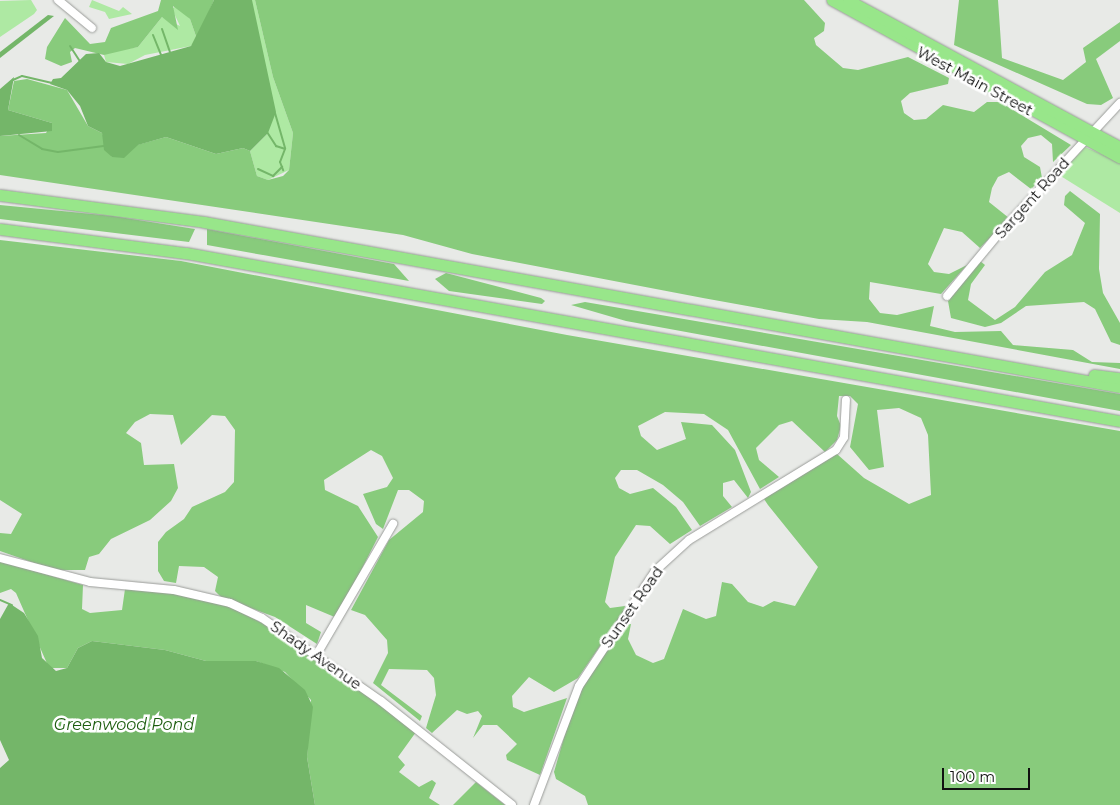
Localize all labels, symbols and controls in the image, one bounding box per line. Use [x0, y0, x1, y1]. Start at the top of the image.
street label: West Main Street [914, 43, 1036, 119]
street label: Sargent Road [991, 154, 1073, 242]
street label: Sunset Road [597, 563, 667, 651]
street label: Shady Avenue [267, 617, 365, 693]
water label: Greenwood Pond [54, 715, 194, 735]
scale bar [945, 758, 1032, 790]
text: 100 m [950, 767, 995, 786]

